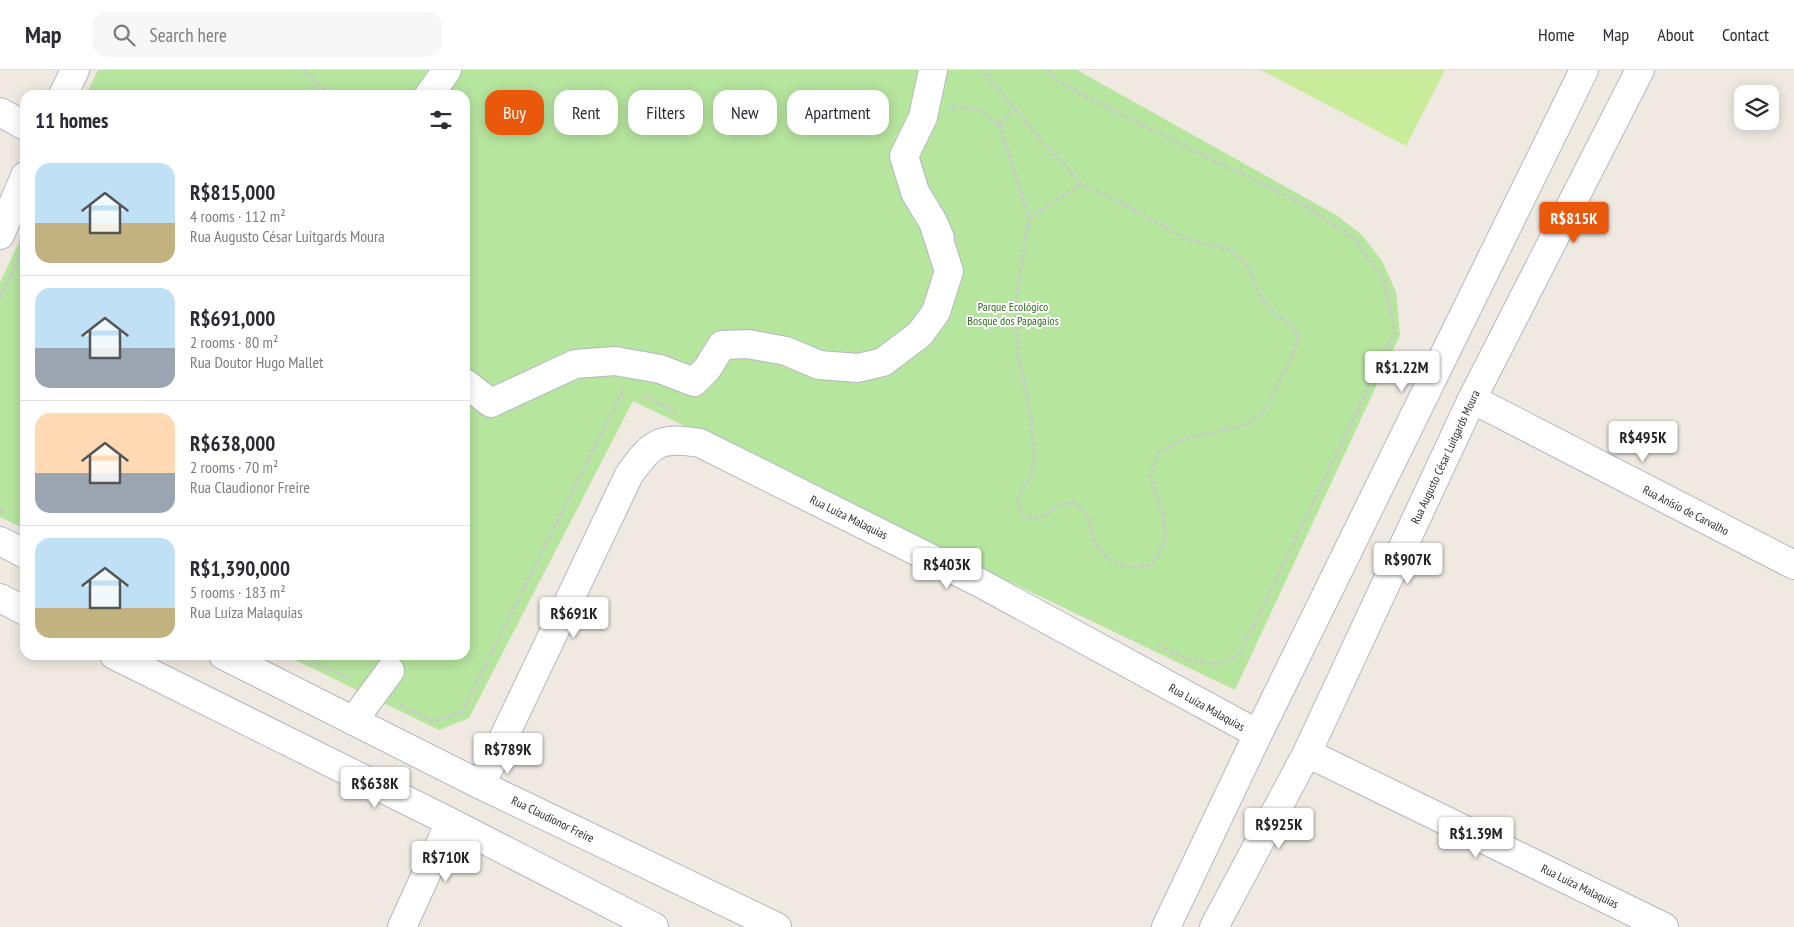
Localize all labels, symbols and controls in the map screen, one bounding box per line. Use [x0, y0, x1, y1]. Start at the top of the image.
search box [92, 12, 442, 57]
text: Map [25, 19, 62, 50]
icon: search [110, 21, 138, 49]
text: Search here [150, 23, 227, 47]
text: Home [1538, 23, 1575, 46]
text: Map [1603, 23, 1629, 46]
text: About [1657, 23, 1694, 46]
text: Contact [1722, 23, 1769, 46]
map controls [1734, 85, 1779, 130]
button: layers [1734, 85, 1779, 130]
chip: Buy [485, 90, 544, 135]
chip: Rent [554, 90, 618, 135]
chip: Filters [628, 90, 703, 135]
chip: New [713, 90, 777, 135]
chip: Apartment [787, 90, 889, 135]
icon: filters [427, 106, 455, 134]
text: 11 homes [35, 107, 108, 134]
text: R$815,000 [190, 179, 275, 206]
icon: home [75, 183, 135, 243]
pin: R$815K [1533, 202, 1615, 244]
text: 4 rooms · 112 m² [190, 206, 286, 226]
text: R$815K [1551, 208, 1597, 228]
text: Rua Augusto César Luitgards Moura [190, 226, 385, 246]
park label: Parque Ecológico Bosque dos Papagaios [967, 299, 1059, 328]
text: R$691,000 [190, 305, 275, 332]
icon: home [75, 308, 135, 368]
text: 2 rooms · 80 m² [190, 332, 278, 352]
pin: R$1.22M [1356, 350, 1448, 393]
text: Rua Doutor Hugo Mallet [190, 352, 323, 372]
text: R$1.22M [1376, 357, 1428, 377]
street label: Rua Augusto César Luitgards Moura [1407, 387, 1483, 526]
pin: R$495K [1602, 420, 1684, 463]
text: R$495K [1620, 427, 1666, 447]
text: R$638,000 [190, 430, 275, 457]
icon: home [75, 433, 135, 493]
text: 2 rooms · 70 m² [190, 457, 278, 477]
text: Rua Claudionor Freire [190, 477, 310, 497]
street label: Rua Anísio de Carvalho [1640, 482, 1732, 538]
street label: Rua Luíza Malaquias [808, 492, 890, 542]
pin: R$907K [1367, 542, 1449, 585]
pin: R$403K [906, 548, 988, 590]
text: R$907K [1385, 549, 1431, 569]
text: R$403K [924, 554, 970, 574]
text: R$1,390,000 [190, 555, 290, 582]
icon: home [75, 558, 135, 618]
text: 5 rooms · 183 m² [190, 582, 286, 602]
pin: R$691K [533, 596, 615, 639]
text: Rua Luíza Malaquias [190, 602, 303, 622]
text: R$691K [551, 603, 597, 623]
street label: Rua Luíza Malaquias [1166, 680, 1248, 734]
pin: R$789K [467, 732, 549, 775]
text: R$789K [485, 739, 531, 759]
pin: R$638K [334, 766, 416, 809]
text: R$638K [352, 773, 398, 793]
street label: Rua Claudionor Freire [509, 793, 597, 845]
pin: R$925K [1238, 808, 1320, 850]
text: R$925K [1256, 814, 1302, 834]
pin: R$1.39M [1430, 816, 1522, 859]
text: R$1.39M [1450, 823, 1502, 843]
pin: R$710K [405, 840, 487, 883]
text: R$710K [423, 847, 469, 867]
street label: Rua Luíza Malaquias [1539, 861, 1621, 911]

